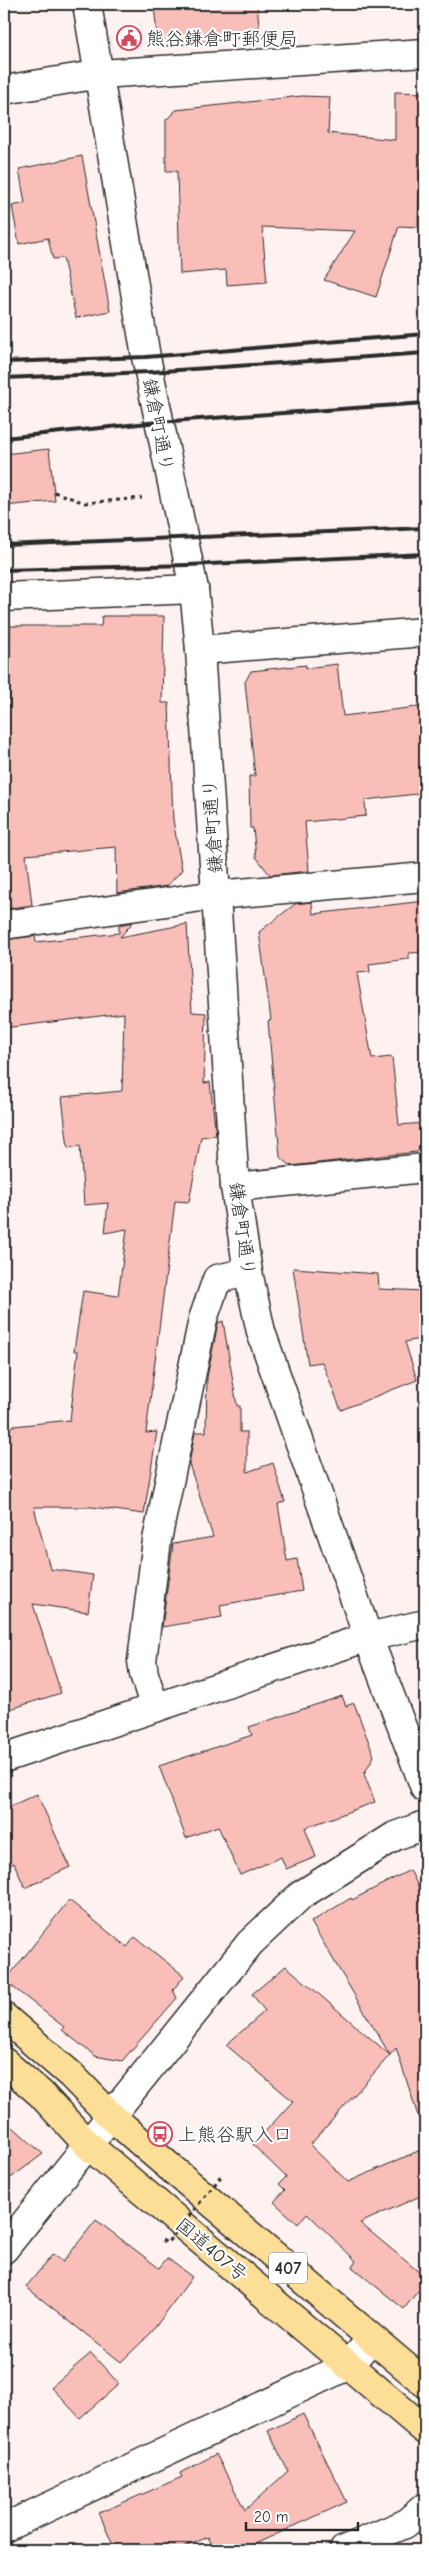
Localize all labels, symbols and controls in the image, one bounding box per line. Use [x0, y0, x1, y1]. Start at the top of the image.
public building icon: 熊谷鎌倉町郵便局 [116, 25, 142, 51]
place label: 熊谷鎌倉町郵便局 [146, 28, 298, 50]
street label: 鎌倉町通り [138, 376, 178, 474]
street label: 鎌倉町通り [199, 778, 227, 874]
street label: 鎌倉町通り [225, 1181, 260, 1278]
bus stop icon: 上熊谷駅入口 [147, 2121, 173, 2147]
place label: 上熊谷駅入口 [178, 2124, 292, 2146]
street label: 国道407号 [171, 2213, 252, 2286]
road number: 407 [269, 2252, 307, 2284]
scale bar [246, 2499, 359, 2531]
text: 20 m [254, 2508, 288, 2526]

